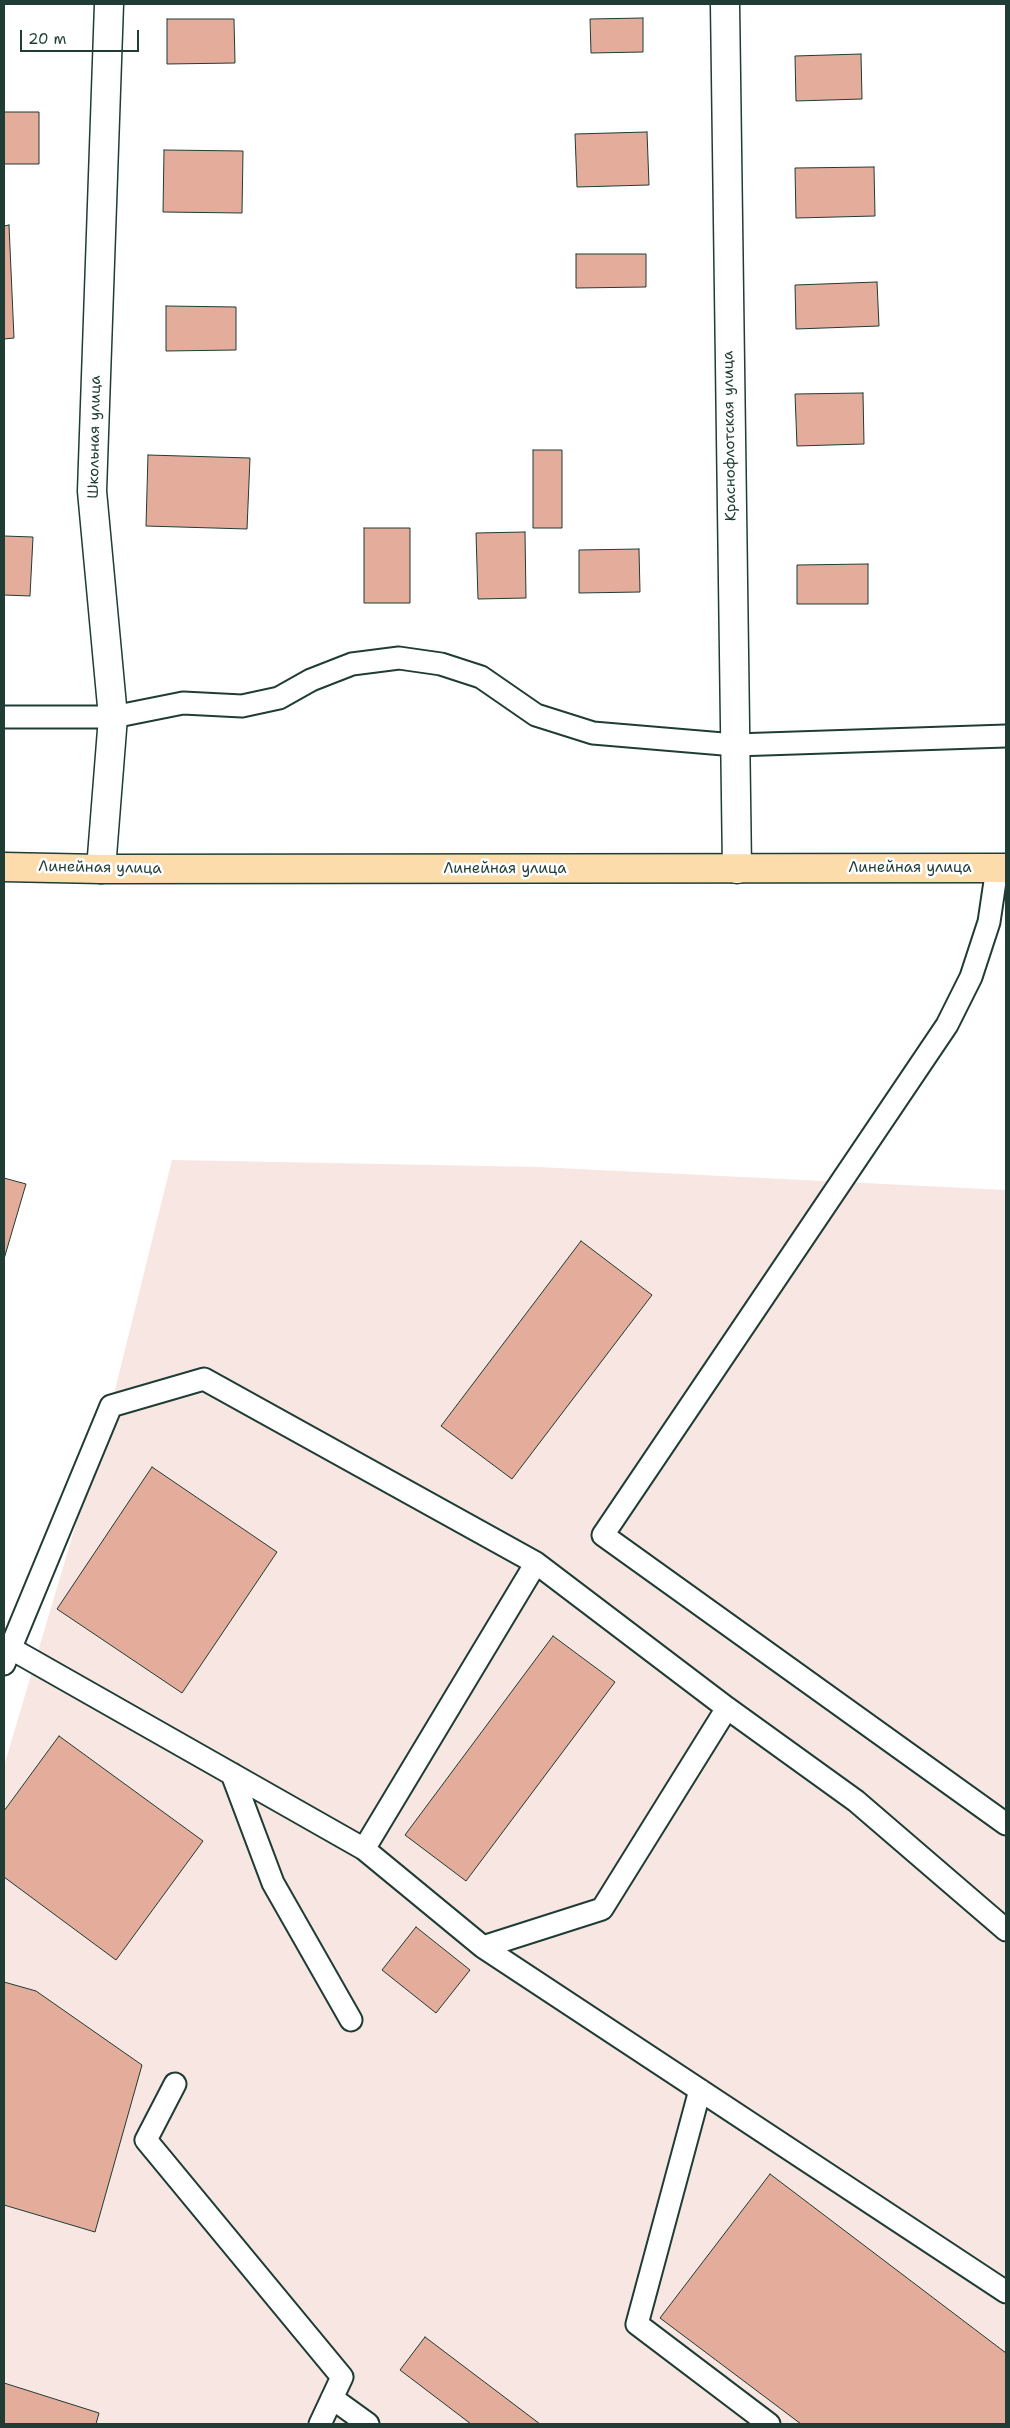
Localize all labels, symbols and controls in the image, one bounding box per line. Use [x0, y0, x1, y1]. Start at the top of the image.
scale bar [22, 20, 141, 52]
text: 20 m [28, 29, 67, 49]
street label: Краснофлотская улица [720, 351, 740, 521]
street label: Школьная улица [85, 375, 105, 499]
street label: Линейная улица [38, 858, 162, 878]
street label: Линейная улица [848, 859, 972, 877]
street label: Линейная улица [443, 860, 567, 878]

